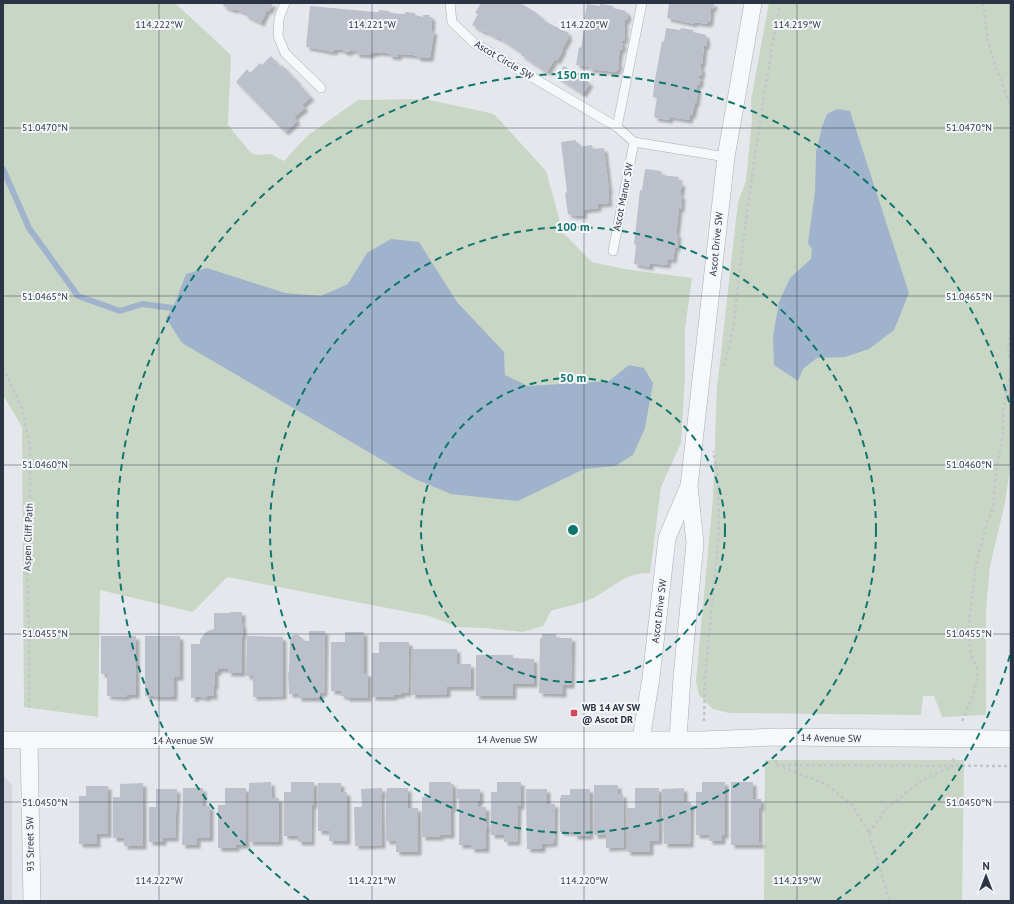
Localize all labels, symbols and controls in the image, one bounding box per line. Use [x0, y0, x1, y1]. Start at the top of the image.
text: 114.222°W [135, 18, 183, 31]
text: 114.221°W [348, 18, 396, 31]
text: 114.220°W [560, 18, 608, 31]
text: 114.219°W [773, 18, 821, 31]
street label: Ascot Circle SW [472, 37, 536, 83]
text: 150 m [556, 67, 590, 82]
text: 51.0470°N [22, 121, 68, 134]
text: 51.0470°N [946, 121, 992, 134]
street label: Ascot Manor SW [610, 161, 636, 232]
street label: Ascot Drive SW [706, 211, 726, 277]
text: 100 m [556, 219, 590, 234]
text: 51.0465°N [22, 290, 68, 303]
text: 51.0465°N [946, 290, 992, 303]
text: 50 m [560, 370, 586, 385]
text: 51.0460°N [22, 458, 68, 471]
text: 51.0460°N [946, 458, 992, 471]
street label: Aspen Cliff Path [20, 503, 36, 571]
centre of rings [566, 523, 580, 537]
street label: Ascot Drive SW [649, 578, 669, 644]
text: 51.0455°N [22, 627, 68, 640]
text: 51.0455°N [946, 627, 992, 640]
place label: WB 14 AV SW @ Ascot DR [582, 701, 640, 726]
marker: WB 14 AV SW @ Ascot DR [569, 708, 579, 718]
street label: 14 Avenue SW [801, 731, 862, 745]
street label: 14 Avenue SW [477, 733, 538, 746]
street label: 14 Avenue SW [153, 734, 214, 747]
text: 51.0450°N [22, 796, 68, 809]
text: 51.0450°N [946, 796, 992, 809]
street label: 93 Street SW [23, 815, 37, 872]
north arrow [966, 856, 1006, 896]
text: N [982, 859, 990, 873]
text: 114.222°W [135, 874, 183, 887]
text: 114.221°W [348, 874, 396, 887]
text: 114.220°W [560, 874, 608, 887]
text: 114.219°W [773, 874, 821, 887]

